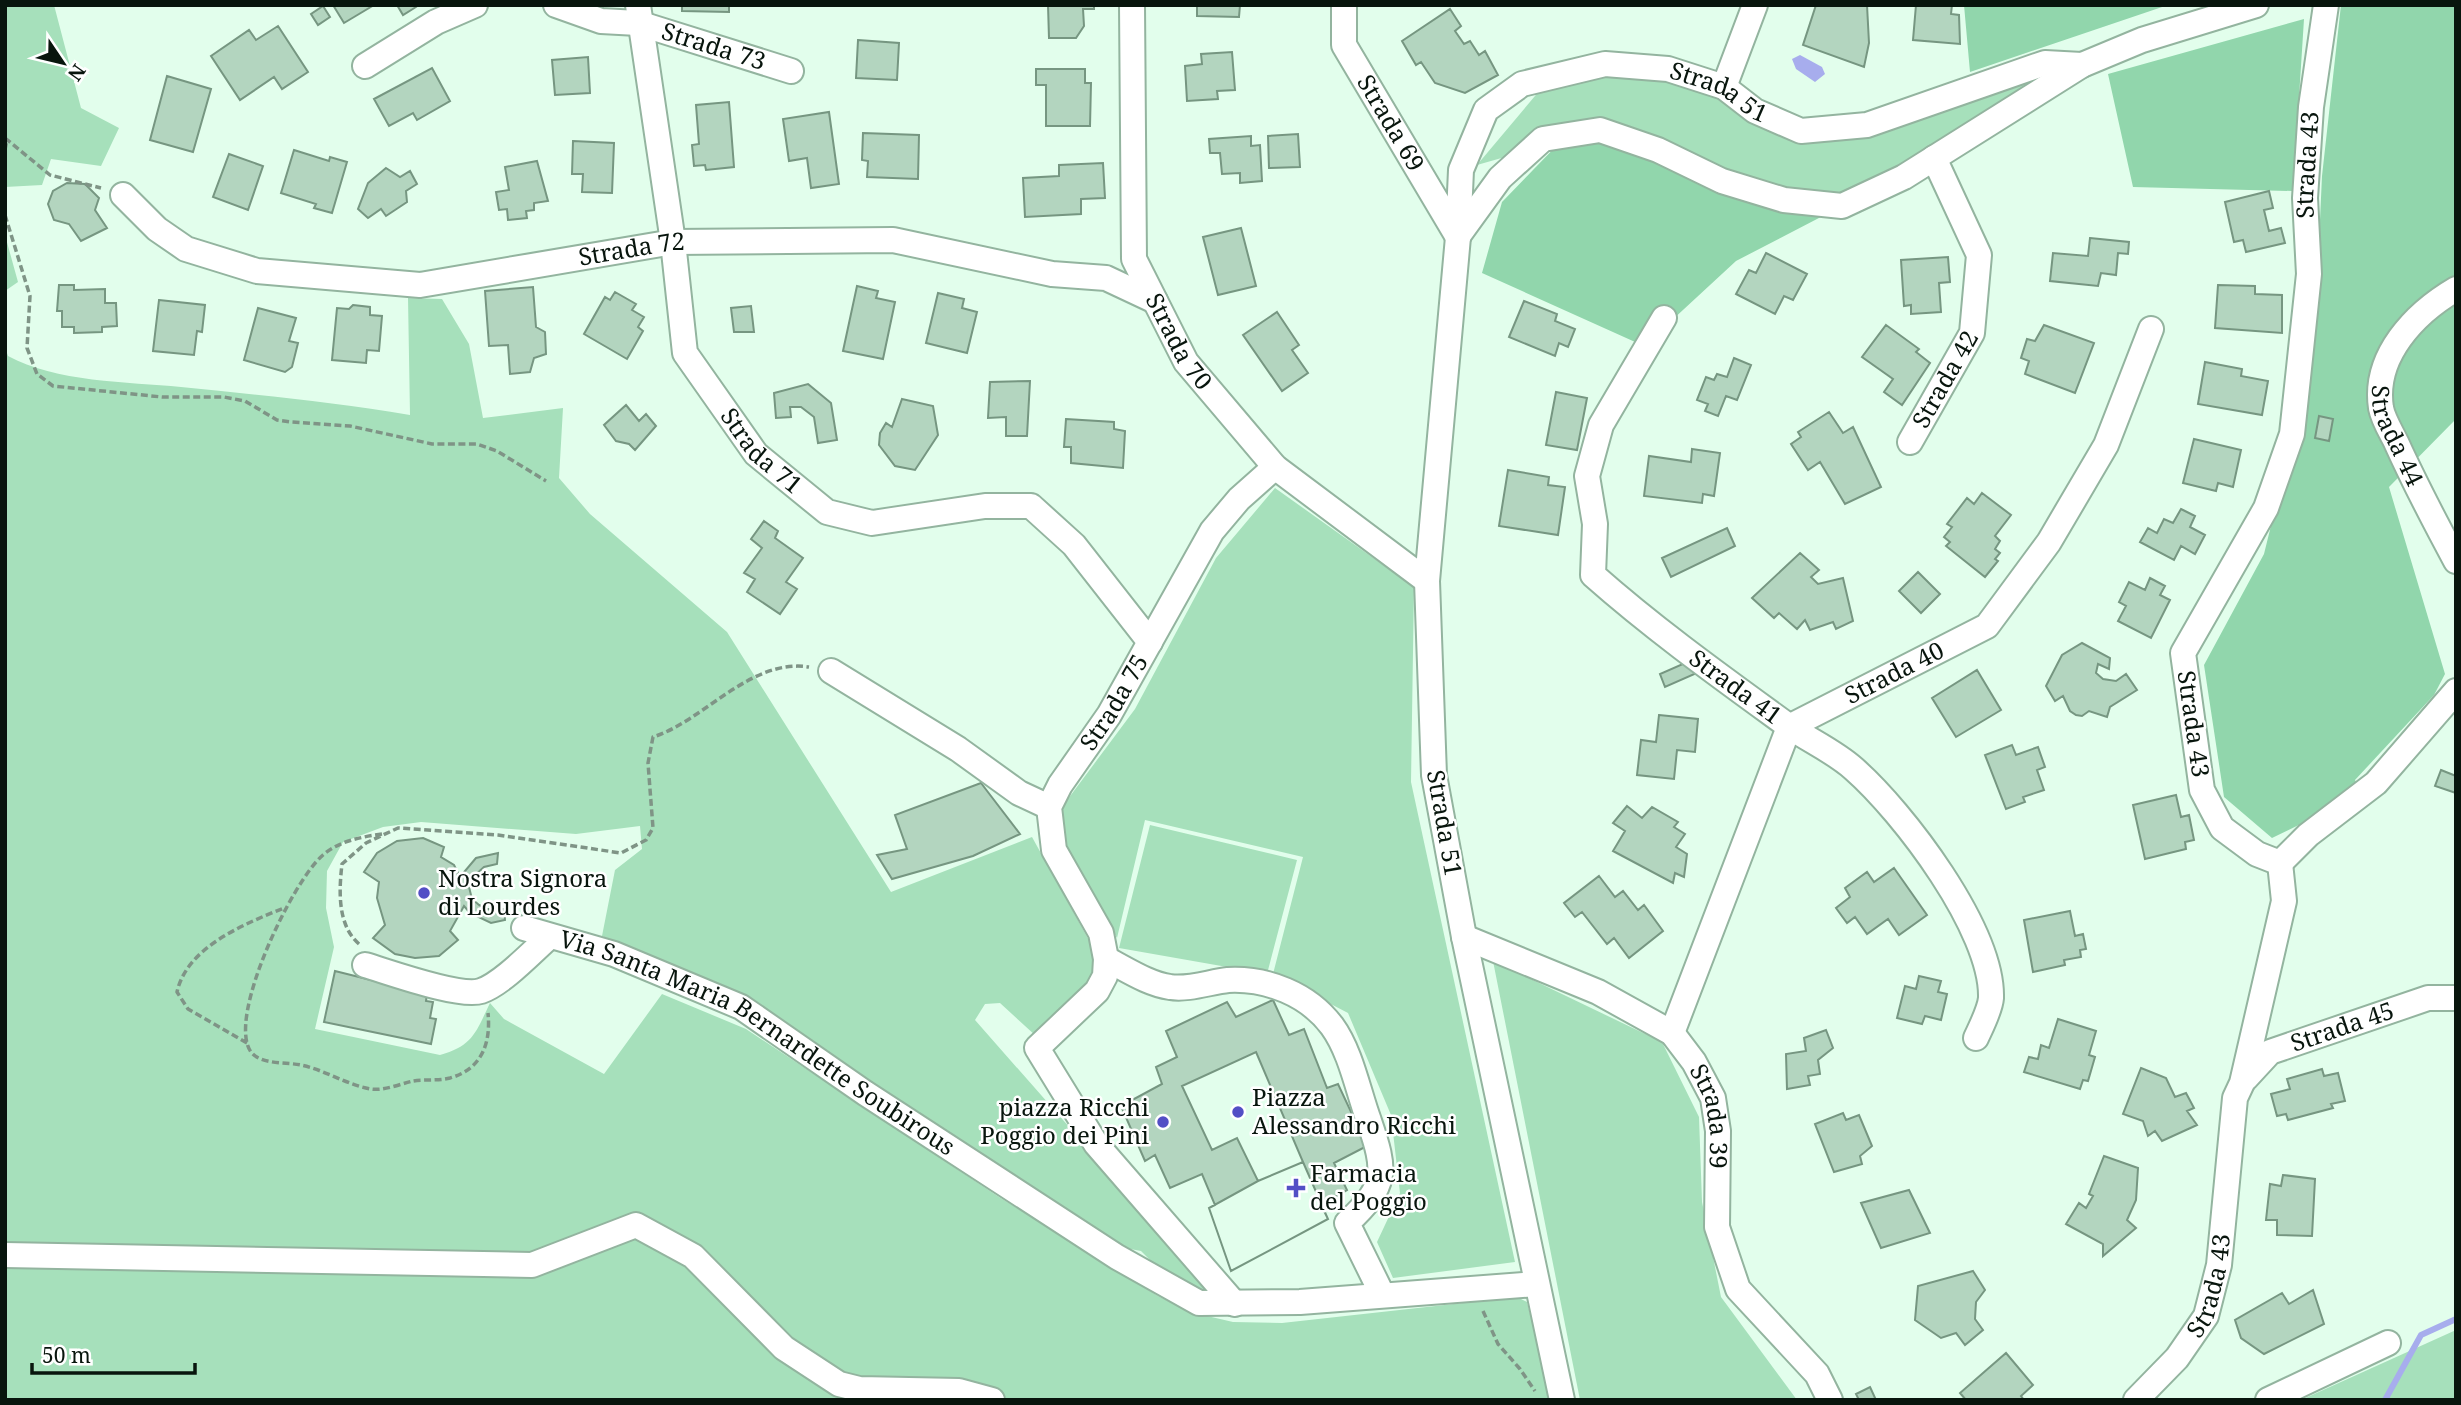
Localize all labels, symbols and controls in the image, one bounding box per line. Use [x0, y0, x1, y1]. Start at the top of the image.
street label: Strada 73 [658, 13, 770, 77]
north arrow [28, 28, 98, 98]
street label: Strada 51 [1666, 53, 1773, 130]
text: N [62, 59, 92, 86]
street label: Strada 69 [1350, 68, 1433, 177]
street label: Strada 43 [2287, 110, 2326, 219]
street label: Strada 72 [576, 224, 685, 273]
street label: Strada 70 [1139, 287, 1221, 396]
street label: Strada 42 [1903, 324, 1985, 433]
street label: Strada 44 [2365, 385, 2433, 492]
street label: Strada 71 [714, 401, 810, 500]
street label: Strada 40 [1839, 633, 1949, 711]
street label: Strada 41 [1683, 641, 1789, 731]
street label: Strada 75 [1071, 648, 1155, 757]
street label: Strada 43 [2171, 668, 2218, 779]
street label: Strada 51 [1420, 767, 1471, 878]
place label: Nostra Signora di Lourdes [438, 861, 607, 922]
marker: Nostra Signora di Lourdes [416, 885, 432, 901]
street label: Via Santa Maria Bernardette Soubirous [556, 921, 962, 1162]
street label: Strada 45 [2286, 993, 2398, 1059]
street label: Strada 39 [1683, 1058, 1736, 1169]
place label: Piazza Alessandro Ricchi [1252, 1080, 1456, 1141]
place label: piazza Ricchi Poggio dei Pini [980, 1090, 1149, 1151]
marker: Piazza Alessandro Ricchi [1230, 1104, 1246, 1120]
marker: piazza Ricchi Poggio dei Pini [1155, 1114, 1171, 1130]
place label: Farmacia del Poggio [1310, 1156, 1427, 1217]
marker: Farmacia del Poggio [1288, 1180, 1304, 1196]
street label: Strada 43 [2178, 1232, 2237, 1344]
scale bar [32, 1332, 194, 1376]
text: 50 m [42, 1341, 91, 1369]

